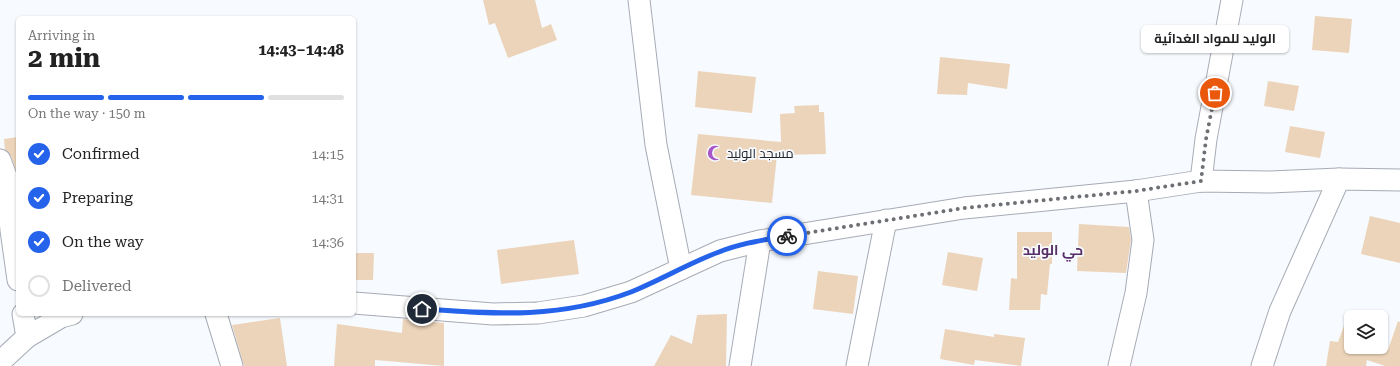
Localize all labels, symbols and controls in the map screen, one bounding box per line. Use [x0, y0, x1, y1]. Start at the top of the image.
callout: الوليد للمواد الغدائية [1141, 25, 1289, 53]
text: Arriving in [28, 28, 95, 43]
text: الوليد للمواد الغدائية [1154, 31, 1276, 46]
text: 14:43–14:48 [258, 41, 344, 59]
text: 2 min [28, 43, 100, 73]
pin [1198, 76, 1232, 110]
icon: bag [1204, 82, 1226, 104]
text: On the way · 150 m [28, 106, 145, 121]
icon: check [28, 143, 50, 165]
mosque icon: مسجد الوليد [706, 144, 724, 162]
text: Confirmed [62, 145, 140, 163]
place label: مسجد الوليد [727, 146, 794, 161]
text: 14:15 [312, 147, 344, 162]
icon: check [28, 187, 50, 209]
text: Preparing [62, 189, 133, 207]
text: 14:31 [312, 191, 344, 206]
courier [767, 216, 807, 256]
icon: bike [776, 225, 798, 247]
icon: check [28, 231, 50, 253]
text: On the way [62, 233, 144, 251]
text: 14:36 [312, 235, 344, 250]
district label: حي الوليد [1023, 242, 1083, 262]
text: Delivered [62, 277, 132, 295]
pin [405, 292, 439, 326]
icon: home [411, 298, 433, 320]
map controls [1344, 310, 1388, 354]
button: layers [1344, 310, 1388, 354]

